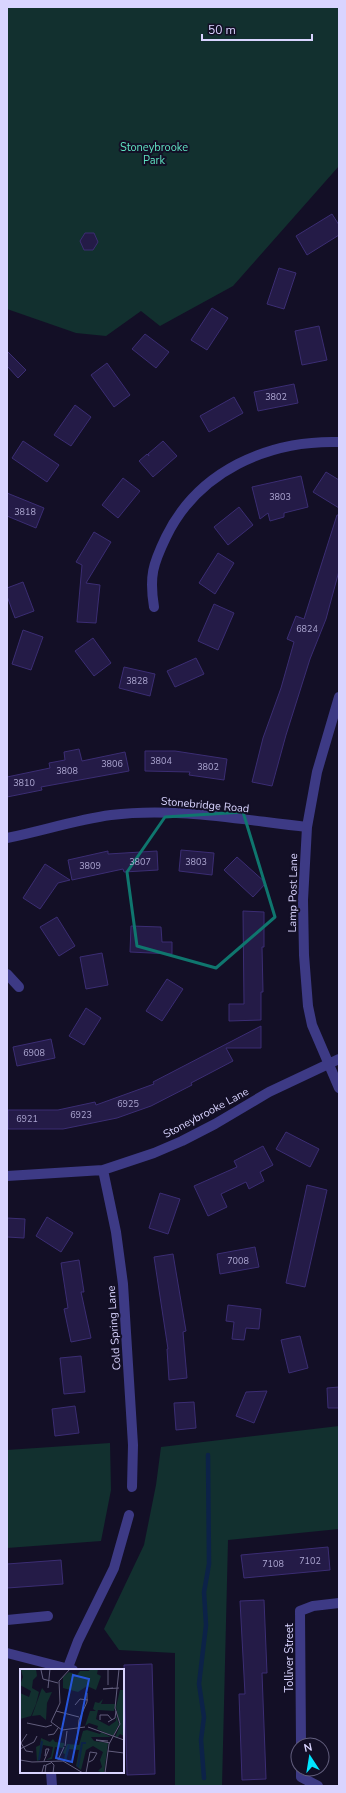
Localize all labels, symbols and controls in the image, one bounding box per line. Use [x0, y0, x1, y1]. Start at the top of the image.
scale bar [202, 16, 312, 42]
text: 50 m [208, 22, 236, 38]
park label: Stoneybrooke Park [120, 140, 188, 168]
house number: 3802 [265, 391, 287, 403]
house number: 3803 [269, 491, 291, 503]
house number: 3818 [14, 506, 36, 518]
house number: 6824 [296, 623, 318, 635]
house number: 3828 [126, 675, 148, 687]
house number: 3804 [150, 755, 172, 767]
house number: 3806 [101, 758, 123, 770]
house number: 3802 [197, 761, 219, 773]
house number: 3808 [56, 765, 78, 777]
house number: 3810 [13, 777, 35, 789]
street label: Stonebridge Road [160, 794, 250, 816]
street label: Lamp Post Lane [285, 853, 301, 933]
house number: 3807 [129, 856, 151, 868]
house number: 3803 [185, 856, 207, 868]
house number: 3809 [79, 860, 101, 872]
house number: 6908 [23, 1047, 45, 1059]
street label: Stoneybrooke Lane [161, 1084, 251, 1142]
house number: 6925 [117, 1098, 139, 1110]
house number: 6923 [70, 1109, 92, 1121]
house number: 6921 [16, 1113, 38, 1125]
house number: 7008 [227, 1255, 249, 1267]
street label: Cold Spring Lane [104, 1285, 124, 1371]
house number: 7102 [299, 1555, 321, 1567]
house number: 7108 [262, 1558, 284, 1570]
street label: Tolliver Street [282, 1623, 297, 1693]
inset map [20, 1669, 124, 1773]
north arrow [290, 1737, 330, 1777]
text: N [302, 1740, 314, 1756]

